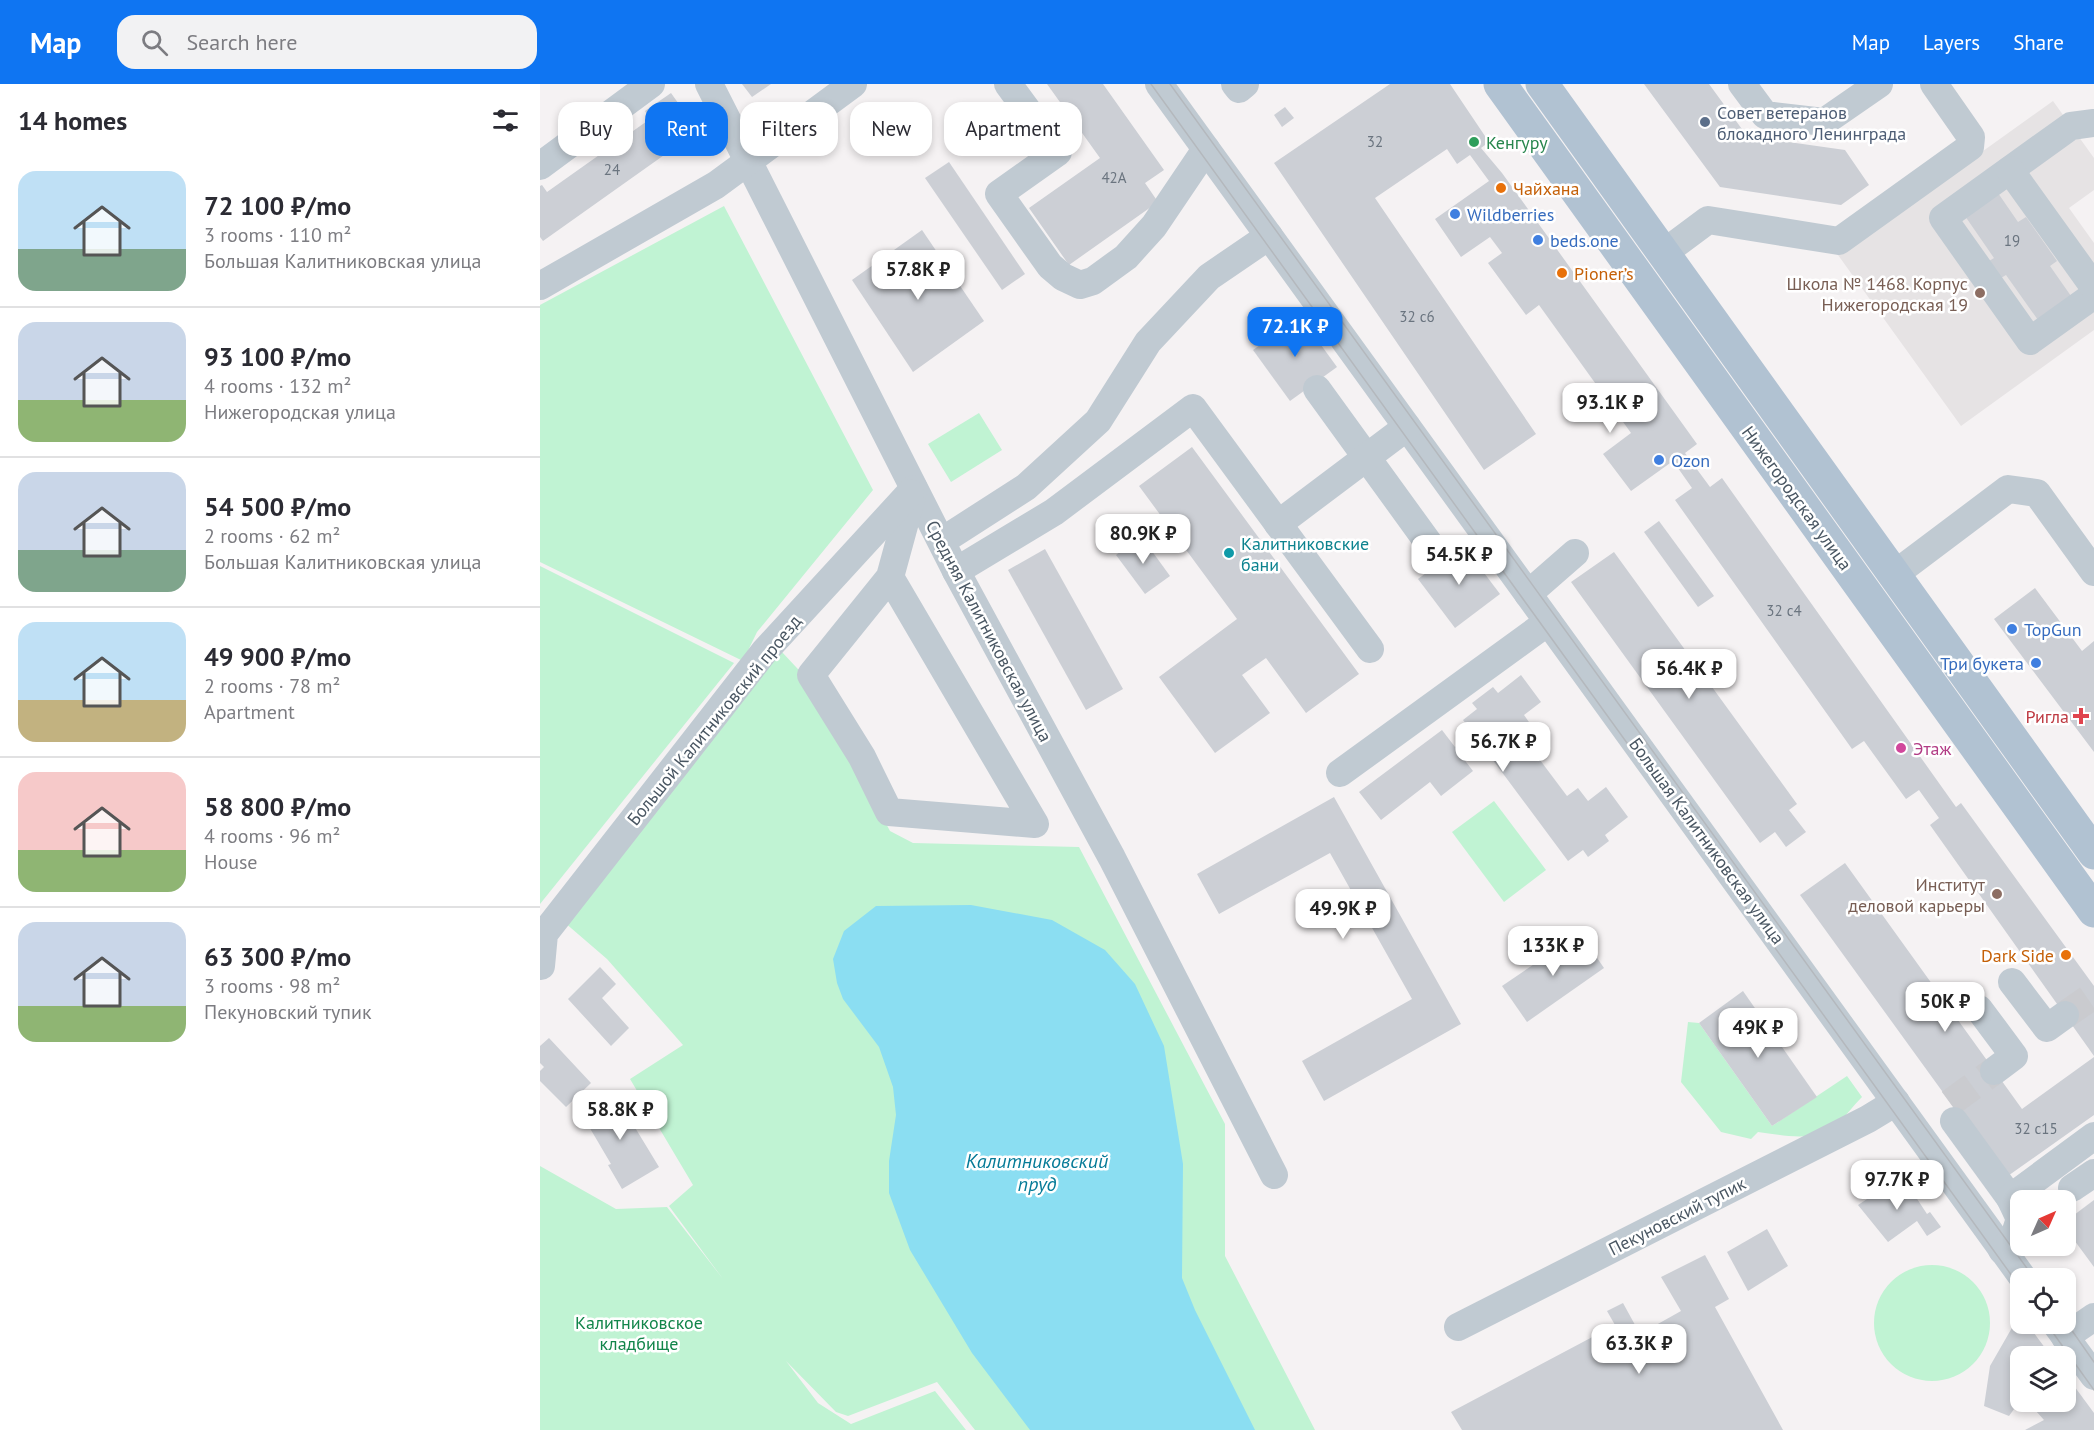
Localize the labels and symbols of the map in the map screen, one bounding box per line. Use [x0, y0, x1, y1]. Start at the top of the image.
place label: Совет ветеранов блокадного Ленинграда [1717, 101, 1906, 145]
marker: Совет ветеранов блокадного Ленинграда [1698, 115, 1712, 129]
place label: Кенгуру [1486, 131, 1548, 154]
house number: 32 [1367, 132, 1383, 151]
marker: Кенгуру [1467, 135, 1481, 149]
house number: 24 [604, 160, 620, 179]
house number: 42А [1101, 168, 1127, 187]
place label: Чайхана [1513, 177, 1580, 200]
marker: Чайхана [1494, 181, 1508, 195]
place label: Wildberries [1467, 203, 1554, 226]
marker: Wildberries [1448, 207, 1462, 221]
place label: beds.one [1550, 229, 1619, 252]
house number: 19 [2004, 231, 2020, 250]
marker: beds.one [1531, 233, 1545, 247]
pin: 57.8K ₽ [863, 250, 973, 301]
place label: Pioner’s [1574, 262, 1634, 285]
marker: Pioner’s [1555, 266, 1569, 280]
place label: Школа № 1468. Корпус Нижегородская 19 [1787, 272, 1968, 316]
marker: Школа № 1468. Корпус Нижегородская 19 [1973, 286, 1987, 300]
pin: 72.1K ₽ [1240, 307, 1350, 358]
house number: 32 с6 [1399, 307, 1435, 326]
pin: 93.1K ₽ [1555, 383, 1665, 434]
street label: Нижегородская улица [1737, 421, 1857, 575]
place label: Ozon [1671, 449, 1710, 472]
marker: Ozon [1652, 453, 1666, 467]
pin: 80.9K ₽ [1088, 514, 1198, 565]
street label: Средняя Калитниковская улица [921, 516, 1057, 746]
place label: Калитниковские бани [1241, 532, 1369, 576]
pin: 54.5K ₽ [1404, 535, 1514, 586]
marker: Калитниковские бани [1222, 546, 1236, 560]
house number: 32 с4 [1766, 601, 1802, 620]
street label: Большой Калитниковский проезд [622, 610, 806, 830]
place label: TopGun [2024, 618, 2082, 641]
marker: TopGun [2005, 622, 2019, 636]
pin: 56.4K ₽ [1634, 649, 1744, 700]
place label: Три букета [1940, 652, 2024, 675]
marker: Три букета [2029, 656, 2043, 670]
place label: Ригла [2025, 705, 2069, 728]
marker: Ригла [2074, 709, 2088, 723]
pin: 56.7K ₽ [1448, 722, 1558, 773]
street label: Большая Калитниковская улица [1624, 733, 1790, 949]
place label: Этаж [1913, 737, 1951, 760]
marker: Этаж [1894, 741, 1908, 755]
place label: Институт деловой карьеры [1848, 873, 1986, 917]
marker: Институт деловой карьеры [1990, 887, 2004, 901]
pin: 49.9K ₽ [1288, 889, 1398, 940]
pin: 133K ₽ [1504, 926, 1602, 977]
place label: Dark Side [1981, 944, 2054, 967]
marker: Dark Side [2059, 948, 2073, 962]
pin: 50K ₽ [1903, 982, 1987, 1033]
pin: 49K ₽ [1716, 1008, 1800, 1059]
pin: 58.8K ₽ [565, 1090, 675, 1141]
house number: 32 с15 [2014, 1119, 2058, 1138]
water label: Калитниковский пруд [966, 1148, 1108, 1197]
pin: 97.7K ₽ [1842, 1160, 1952, 1211]
street label: Пекуновский тупик [1605, 1171, 1750, 1260]
north arrow [2010, 1190, 2076, 1256]
park label: Калитниковское кладбище [575, 1311, 703, 1355]
pin: 63.3K ₽ [1584, 1324, 1694, 1375]

